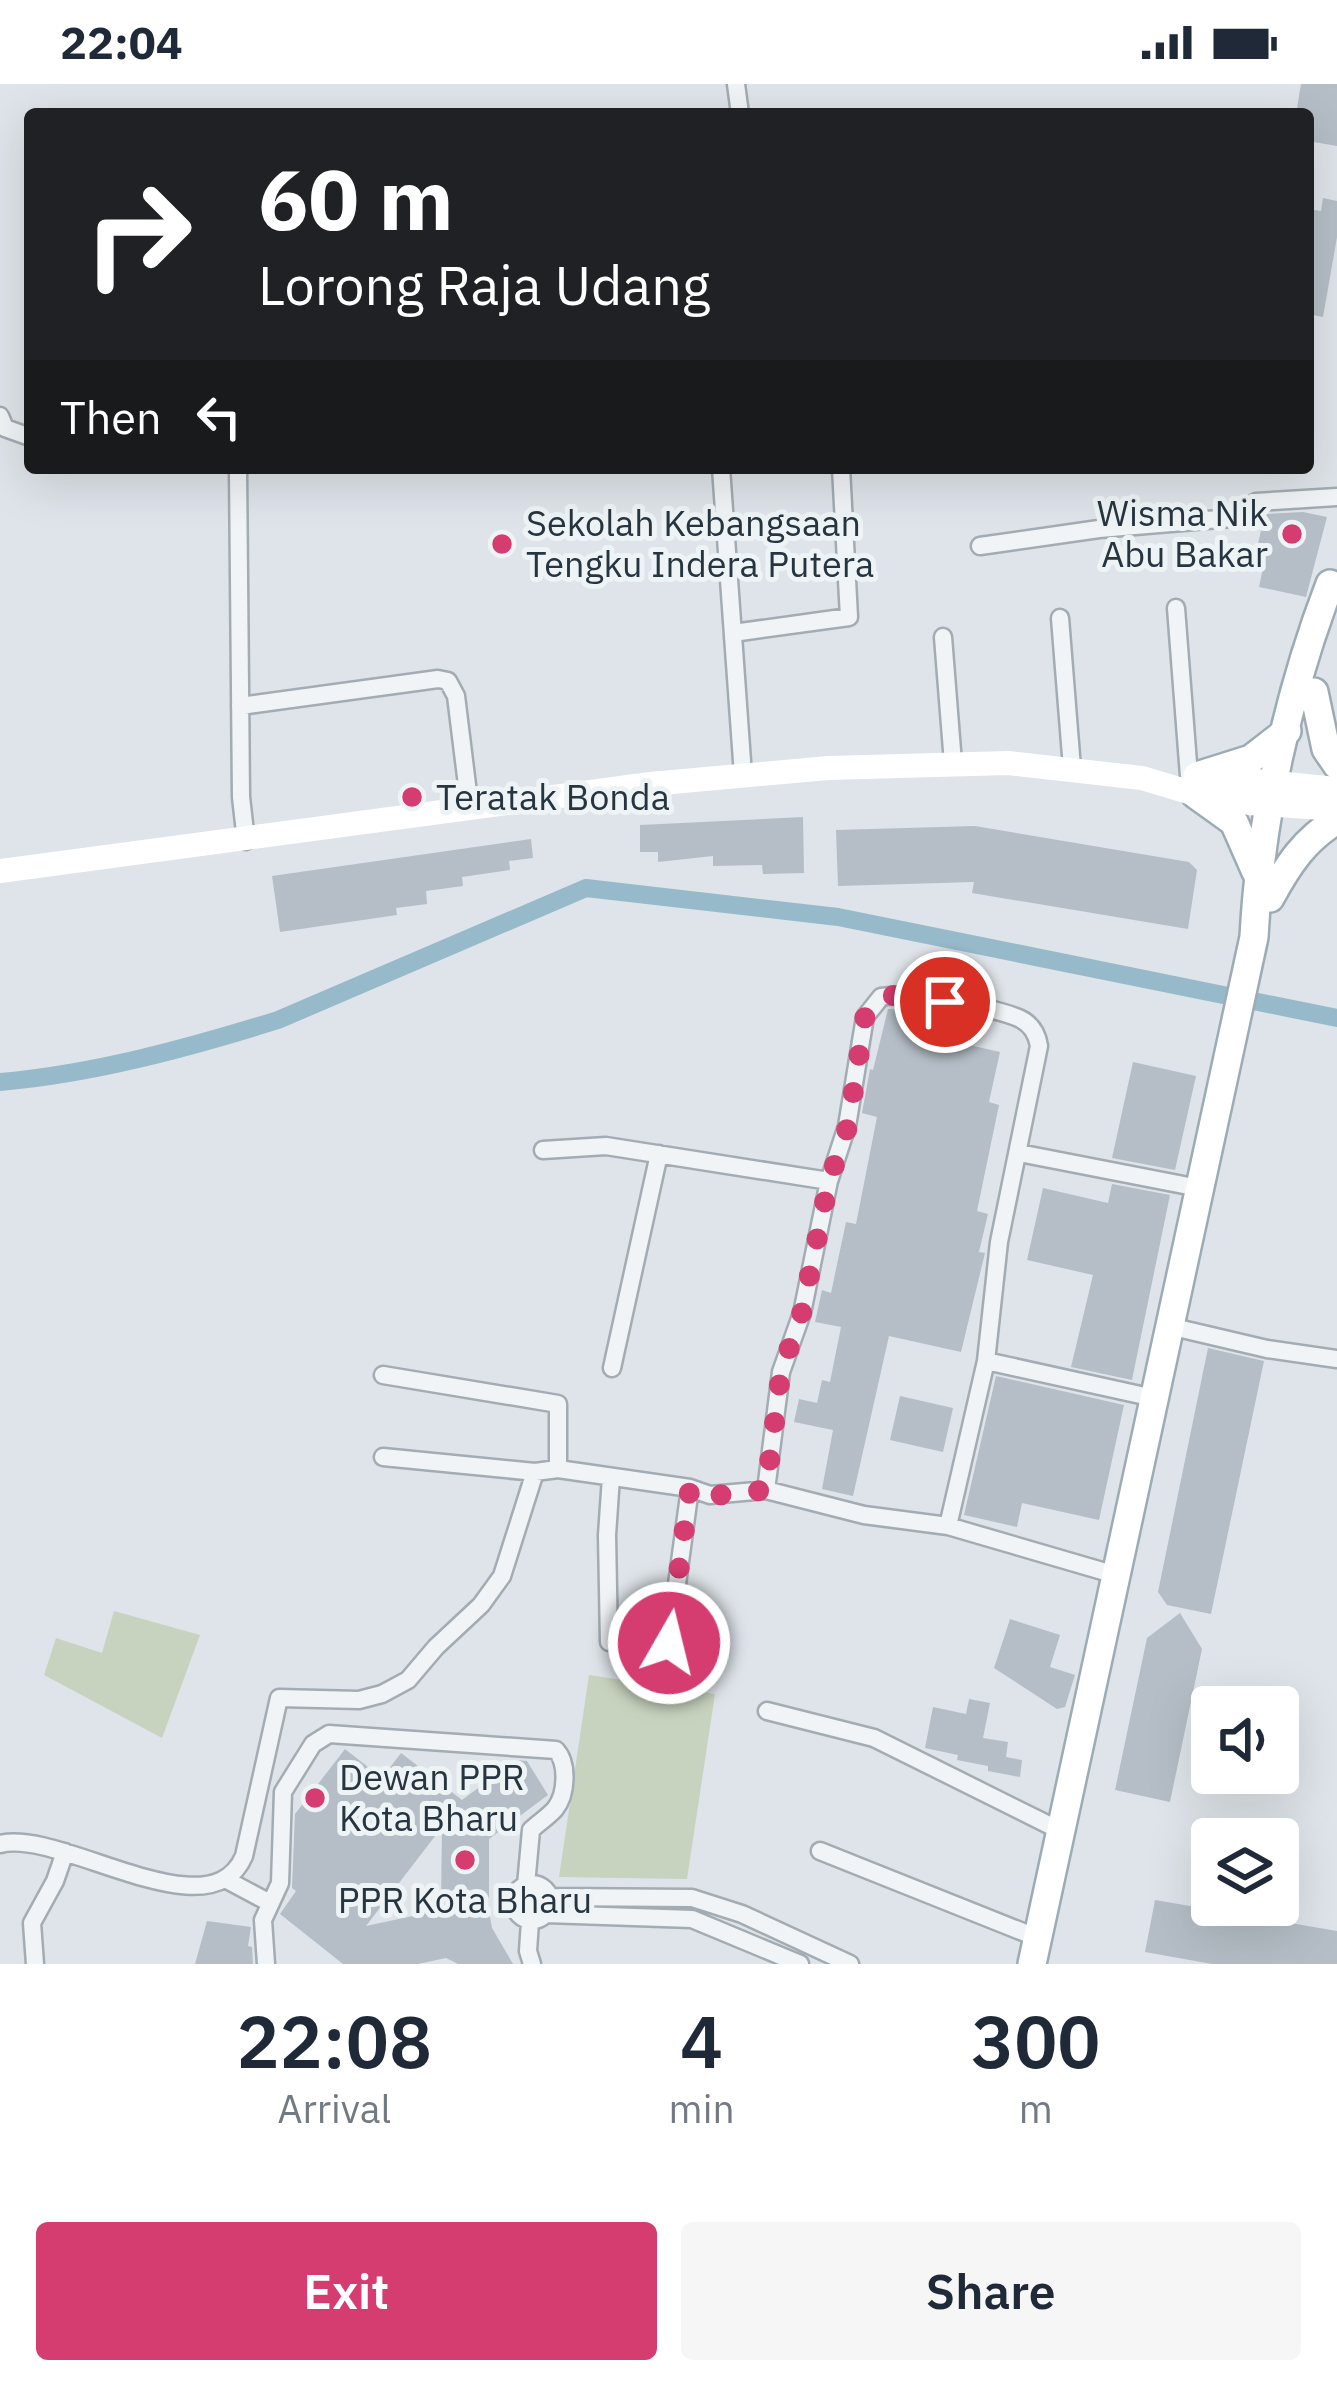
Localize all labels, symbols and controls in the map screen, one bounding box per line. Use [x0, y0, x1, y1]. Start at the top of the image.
text: 22:04 [60, 13, 183, 71]
text: 60 m [258, 144, 454, 253]
icon: right [60, 156, 216, 312]
text: Lorong Raja Udang [258, 250, 710, 320]
icon: left [186, 384, 252, 450]
text: Then [60, 388, 162, 446]
place label: Wisma Nik Abu Bakar [1097, 489, 1268, 577]
place label: Sekolah Kebangsaan Tengku Indera Putera [526, 499, 874, 587]
marker: Wisma Nik Abu Bakar [1279, 521, 1305, 547]
marker: Sekolah Kebangsaan Tengku Indera Putera [489, 531, 515, 557]
place label: Teratak Bonda [436, 773, 670, 820]
marker: Teratak Bonda [399, 784, 425, 810]
pin [894, 951, 996, 1053]
icon: arrive [912, 969, 978, 1035]
position arrow [606, 1580, 732, 1706]
map controls [1191, 1686, 1299, 1926]
button: sound [1191, 1686, 1299, 1794]
place label: Dewan PPR Kota Bharu [339, 1753, 525, 1841]
marker: Dewan PPR Kota Bharu [302, 1785, 328, 1811]
button: layers [1191, 1818, 1299, 1926]
marker: PPR Kota Bharu [452, 1847, 478, 1873]
place label: PPR Kota Bharu [338, 1876, 592, 1923]
text: 22:08 [236, 1994, 432, 2088]
text: 4 [680, 1994, 723, 2088]
text: 300 [971, 1994, 1101, 2088]
text: Arrival [277, 2083, 391, 2134]
text: min [669, 2083, 735, 2134]
text: m [1019, 2083, 1053, 2134]
button: Exit [36, 2222, 657, 2360]
button: Share [681, 2222, 1301, 2360]

